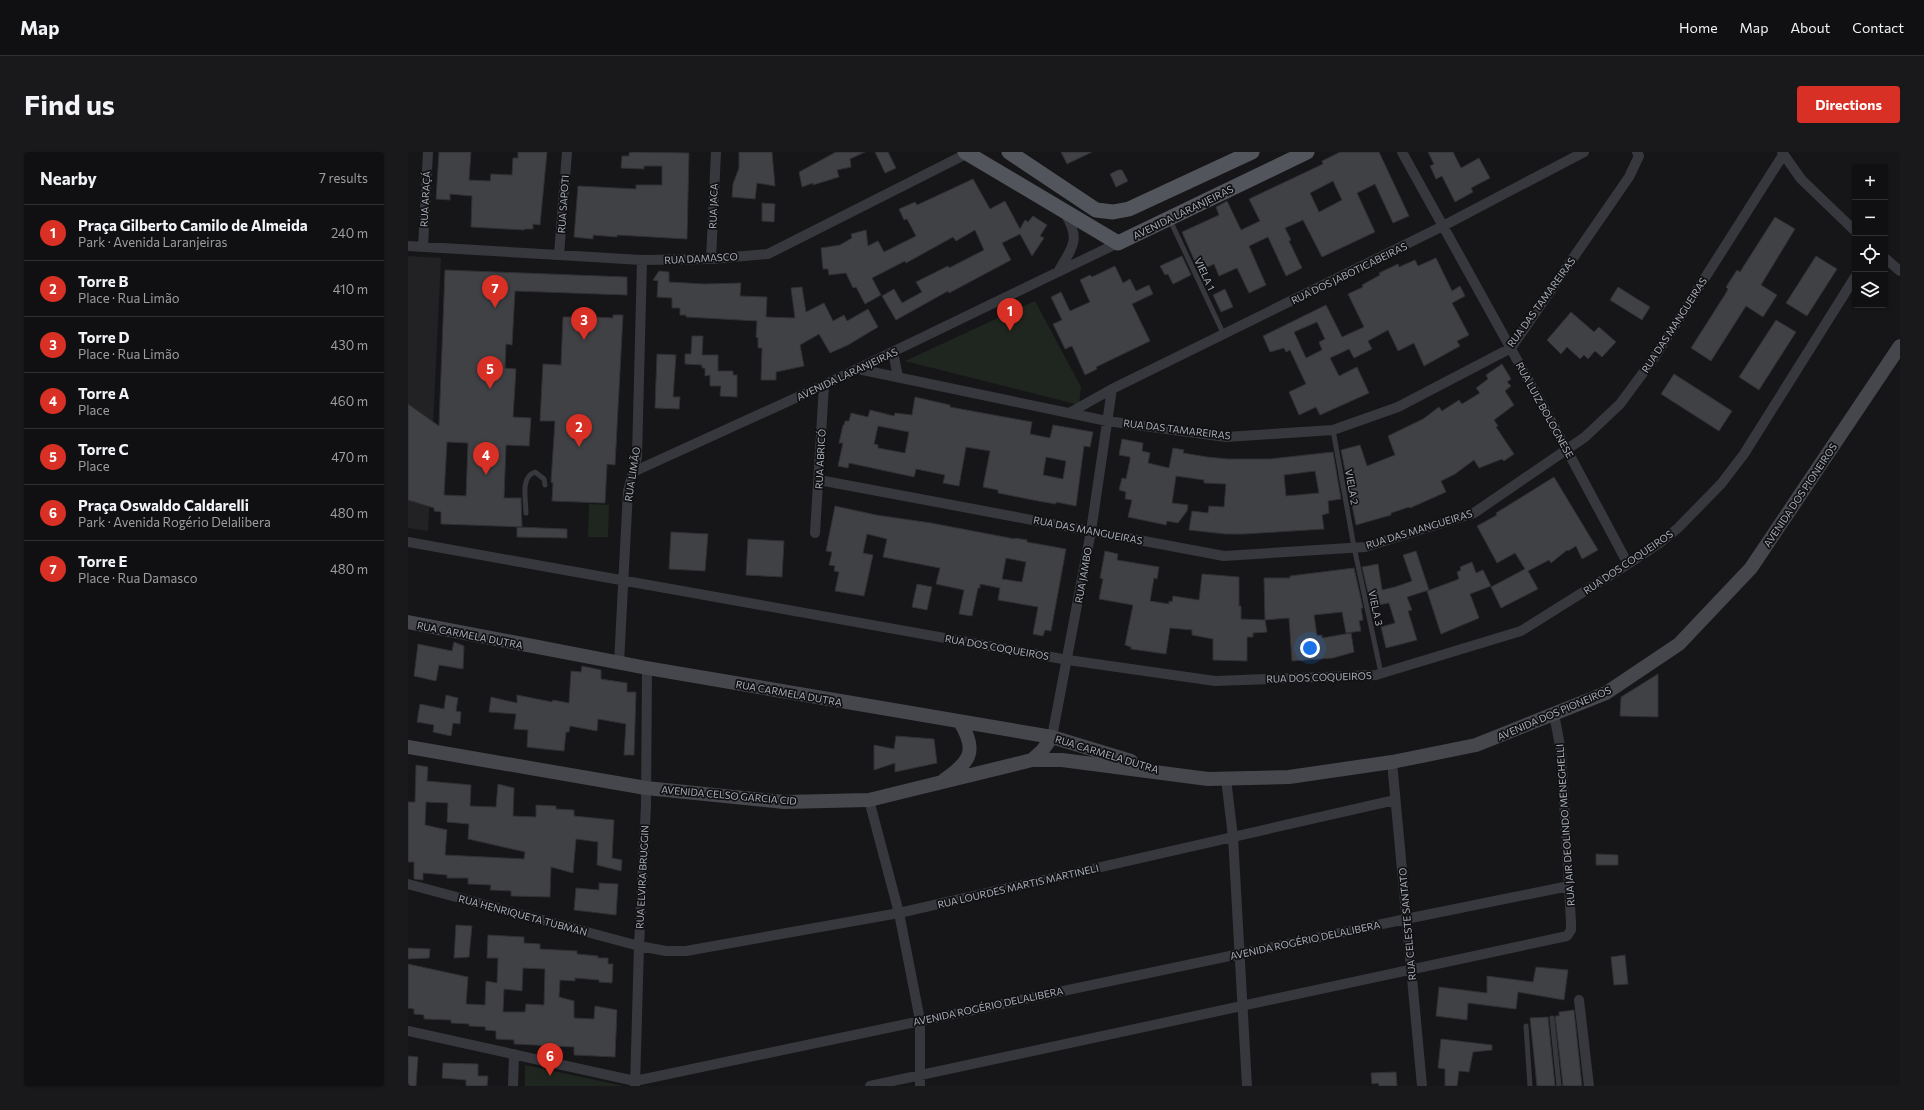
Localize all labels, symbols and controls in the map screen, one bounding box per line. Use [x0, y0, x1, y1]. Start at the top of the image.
text: Map [20, 16, 59, 39]
text: Home [1679, 19, 1718, 36]
text: Map [1740, 19, 1768, 36]
text: About [1790, 19, 1830, 36]
text: Contact [1852, 19, 1904, 36]
button: Directions [1797, 86, 1900, 123]
text: Find us [24, 87, 115, 121]
map controls [1852, 164, 1888, 308]
button: + [1852, 164, 1888, 200]
text: Nearby [40, 168, 97, 189]
text: 7 results [319, 170, 368, 186]
street label: RUA ARAÇÁ [418, 170, 432, 227]
street label: RUA SAPOTI [555, 174, 571, 234]
street label: AVENIDA LARANJEIRAS [1131, 182, 1235, 242]
street label: RUA JACA [706, 183, 720, 229]
button: − [1852, 200, 1888, 236]
text: Praça Gilberto Camilo de Almeida [78, 216, 308, 234]
text: 1 [50, 225, 56, 241]
text: 240 m [331, 225, 368, 241]
text: Park · Avenida Laranjeiras [78, 234, 227, 250]
button: locate [1852, 236, 1888, 272]
street label: RUA DOS JABOTICABEIRAS [1289, 240, 1409, 306]
street label: RUA DAMASCO [664, 250, 738, 266]
street label: RUA DAS TAMAREIRAS [1504, 255, 1578, 349]
street label: VIELA 1 [1192, 256, 1218, 292]
text: Torre B [78, 272, 128, 290]
button: layers [1852, 272, 1888, 308]
pin: 7 [482, 275, 508, 308]
street label: RUA DAS MANGUEIRAS [1639, 275, 1709, 375]
text: 2 [49, 281, 57, 297]
text: 410 m [333, 281, 368, 297]
text: Place · Rua Limão [78, 290, 179, 306]
pin: 1 [997, 298, 1023, 331]
pin: 3 [571, 307, 597, 340]
text: Torre D [78, 328, 129, 346]
text: 3 [49, 337, 57, 353]
text: 430 m [330, 337, 368, 353]
street label: AVENIDA LARANJEIRAS [795, 345, 900, 403]
text: Place · Rua Limão [78, 346, 179, 362]
pin: 5 [477, 356, 503, 389]
street label: RUA LUIZ BOLOGNESE [1514, 360, 1576, 460]
text: Torre A [78, 384, 129, 402]
text: 4 [49, 393, 57, 409]
text: 460 m [330, 393, 368, 409]
text: Place [78, 402, 110, 418]
pin: 2 [566, 414, 592, 447]
street label: RUA DAS TAMAREIRAS [1123, 416, 1231, 442]
street label: RUA ABRICÓ [812, 429, 828, 489]
text: Torre C [78, 440, 129, 458]
street label: AVENIDA DOS PIONEIROS [1761, 441, 1839, 549]
pin: 4 [473, 442, 499, 475]
street label: RUA LIMÃO [622, 446, 642, 502]
text: 5 [49, 449, 57, 465]
text: 470 m [331, 449, 368, 465]
text: Place [78, 458, 110, 474]
street label: VIELA 2 [1343, 468, 1361, 506]
text: Praça Oswaldo Caldarelli [78, 496, 249, 514]
text: 6 [49, 505, 57, 521]
text: 480 m [330, 505, 368, 521]
street label: RUA DAS MANGUEIRAS [1364, 507, 1474, 551]
text: Park · Avenida Rogério Delalibera [78, 514, 271, 530]
street label: RUA DAS MANGUEIRAS [1032, 514, 1144, 546]
street label: RUA DOS COQUEIROS [1581, 527, 1675, 596]
street label: RUA JAMBO [1072, 546, 1094, 604]
text: Torre E [78, 552, 127, 570]
text: 7 [49, 561, 57, 577]
text: 480 m [330, 561, 368, 577]
text: Place · Rua Damasco [78, 570, 197, 586]
street label: VIELA 3 [1366, 589, 1386, 627]
street label: RUA CARMELA DUTRA [416, 619, 524, 651]
street label: RUA DOS COQUEIROS [944, 632, 1050, 662]
your location [1300, 638, 1320, 658]
street label: RUA DOS COQUEIROS [1266, 669, 1372, 685]
street label: RUA CARMELA DUTRA [735, 678, 843, 708]
street label: AVENIDA DOS PIONEIROS [1495, 683, 1613, 742]
street label: RUA CARMELA DUTRA [1054, 733, 1160, 775]
street label: RUA JAIR DEOLINDO MENEGHELLI [1553, 744, 1577, 906]
street label: AVENIDA CELSO GARCIA CID [661, 783, 797, 807]
street label: RUA ELVIRA BRUGGIN [633, 825, 651, 929]
street label: RUA LOURDES MARTIS MARTINELI [936, 862, 1100, 910]
street label: RUA CELESTE SANTATO [1396, 867, 1418, 981]
street label: RUA HENRIQUETA TUBMAN [457, 892, 589, 938]
street label: AVENIDA ROGÉRIO DELALIBERA [1229, 918, 1381, 962]
street label: AVENIDA ROGÉRIO DELALIBERA [912, 984, 1064, 1028]
pin: 6 [537, 1043, 563, 1076]

